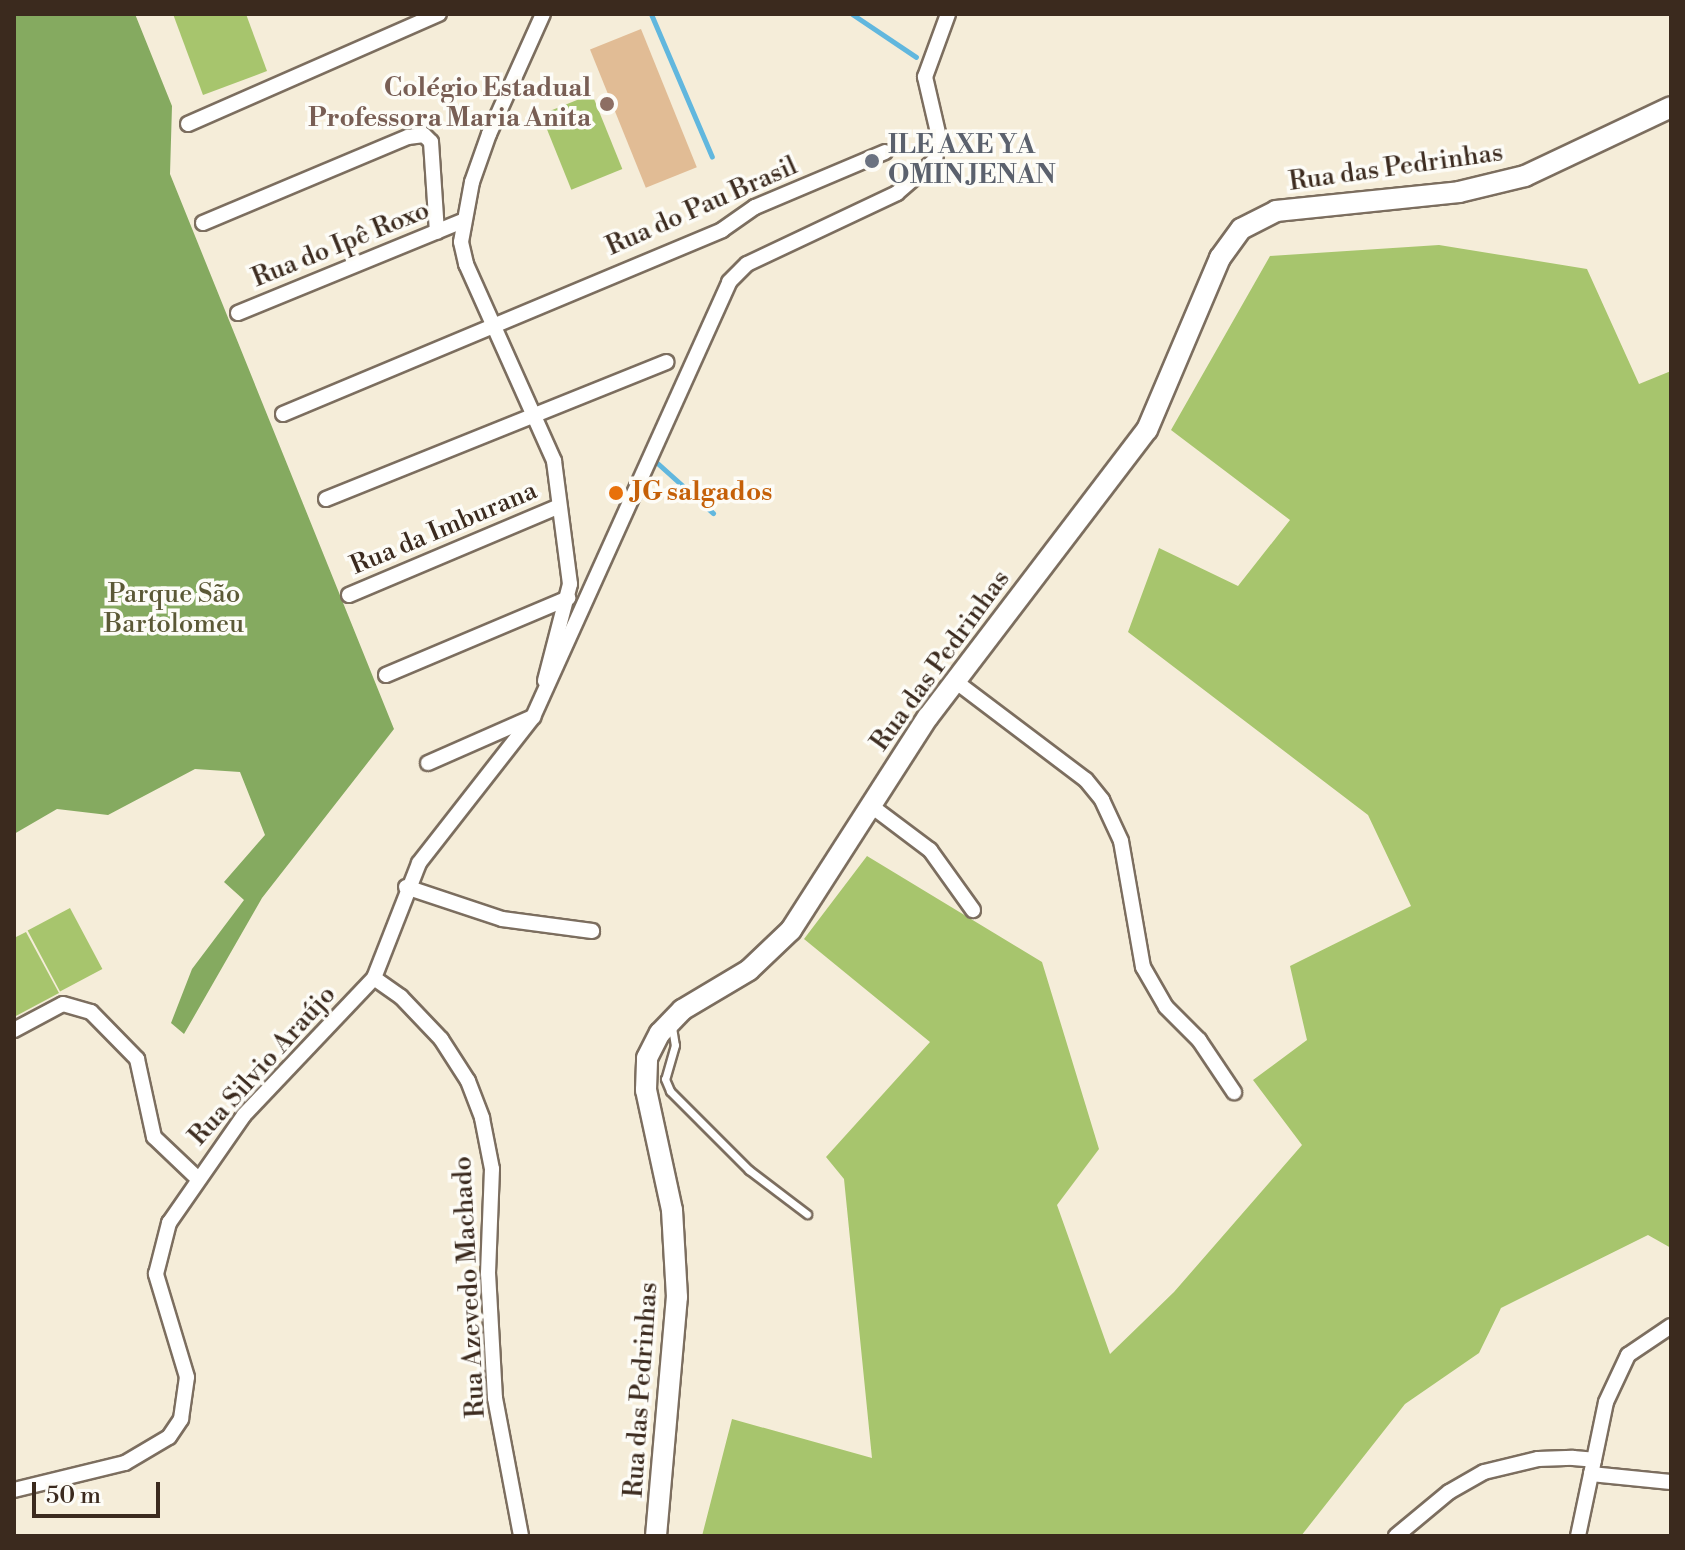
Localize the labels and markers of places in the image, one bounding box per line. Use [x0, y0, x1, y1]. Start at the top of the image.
place label: Colégio Estadual Professora Maria Anita [308, 73, 591, 134]
marker: Colégio Estadual Professora Maria Anita [598, 95, 616, 113]
place label: ILE AXE YA OMIN JENAN [888, 130, 1056, 192]
marker: ILE AXE YA OMIN JENAN [863, 152, 881, 170]
place label: JG salgados [632, 477, 772, 509]
marker: JG salgados [607, 484, 625, 502]

